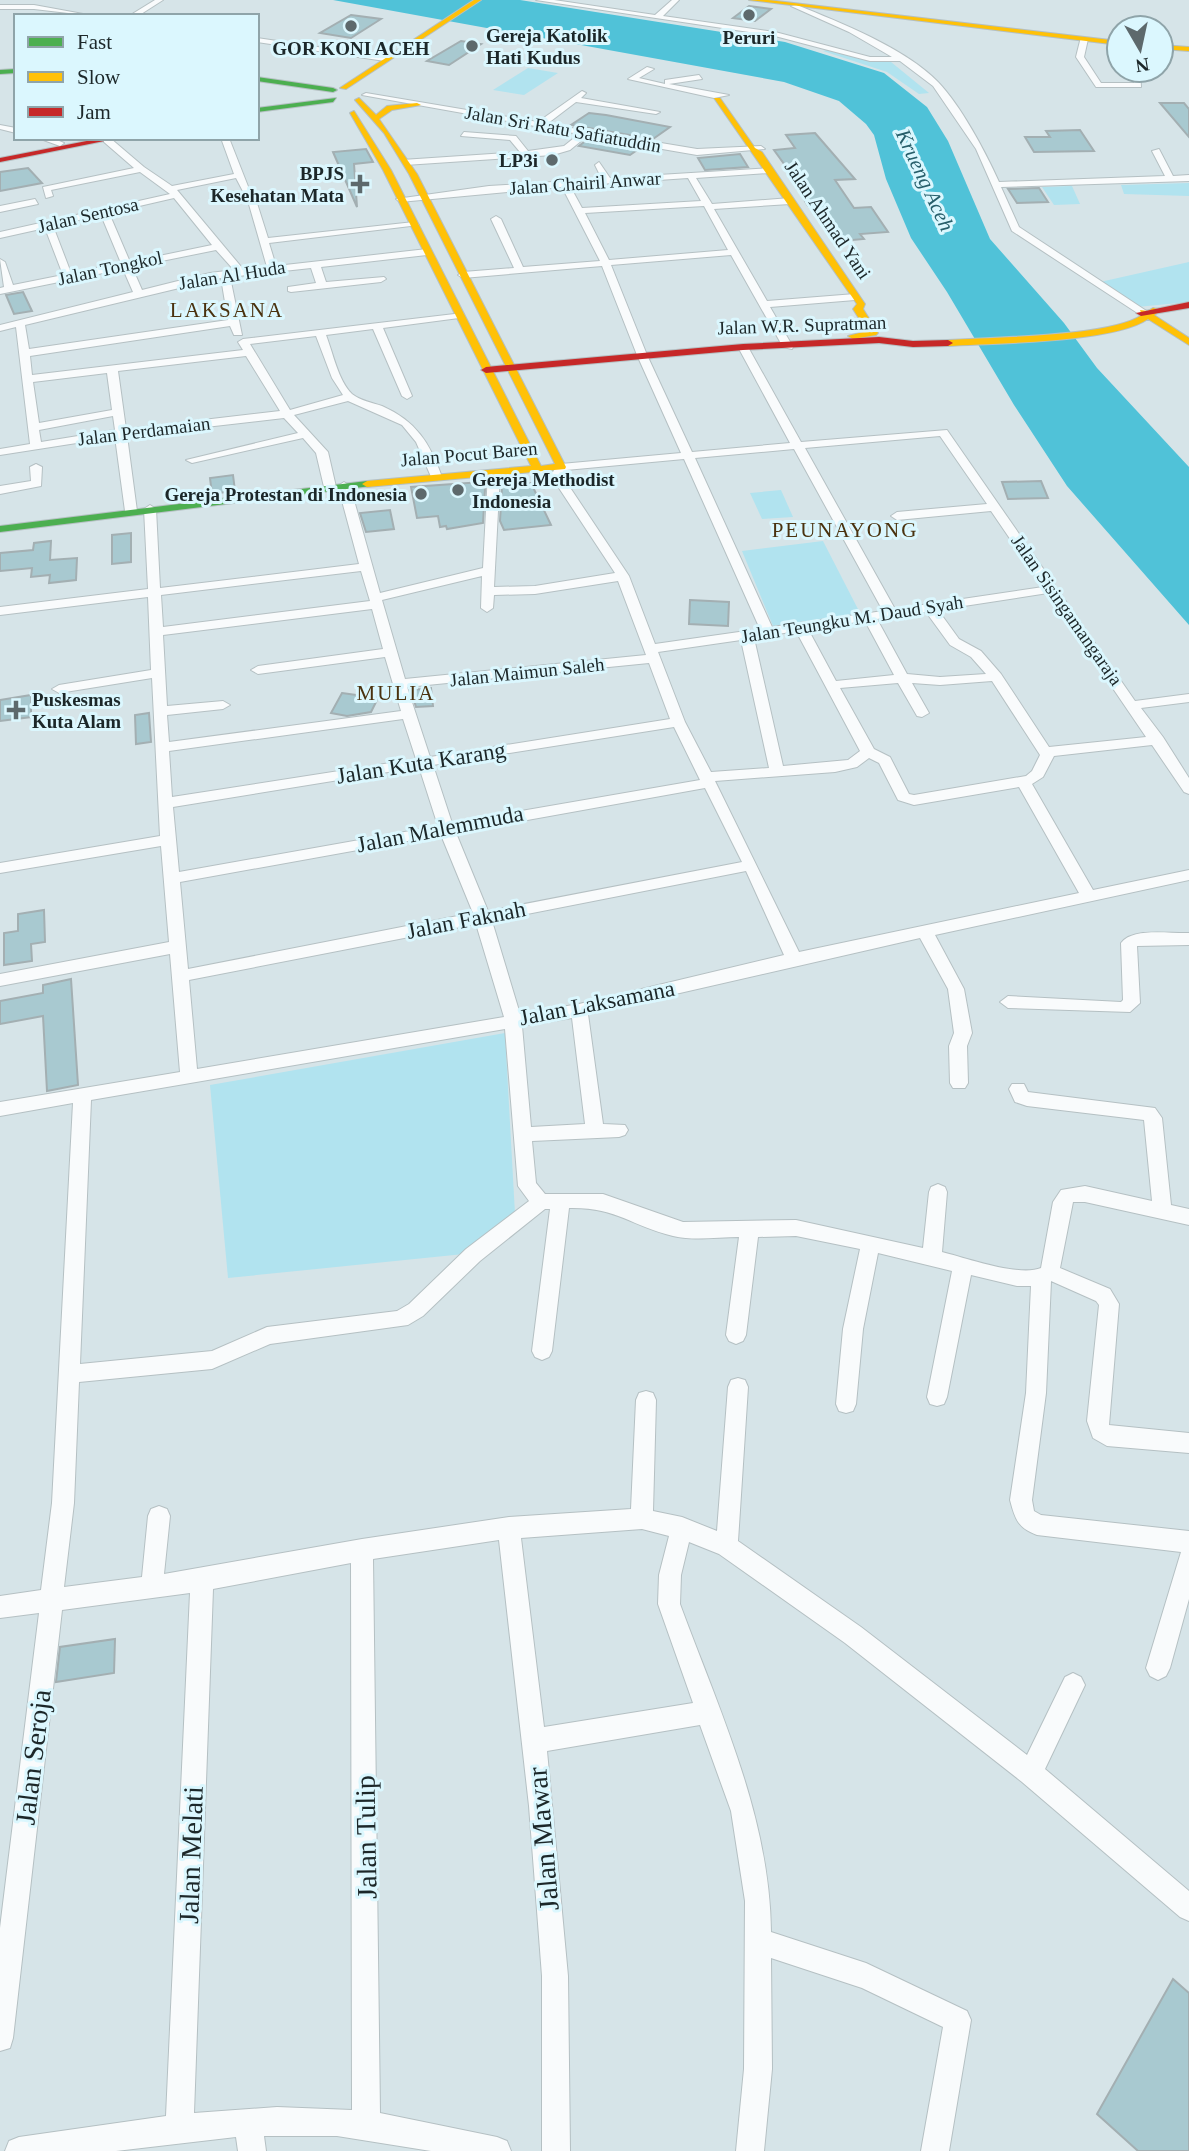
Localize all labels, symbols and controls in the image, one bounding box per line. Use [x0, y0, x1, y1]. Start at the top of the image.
marker: Peruri [741, 7, 757, 23]
legend [14, 14, 259, 140]
north arrow [1105, 14, 1175, 84]
marker: GOR KONI ACEH [343, 18, 359, 34]
place label: Gereja Katolik Hati Kudus [486, 25, 608, 68]
place label: Peruri [723, 27, 775, 48]
text: Fast [77, 30, 112, 54]
place label: GOR KONI ACEH [272, 38, 430, 59]
marker: Gereja Katolik Hati Kudus [464, 38, 480, 54]
text: N [1134, 54, 1151, 77]
text: Slow [77, 65, 121, 89]
text: Jam [77, 100, 111, 124]
street label: Jalan Sri Ratu Safiatuddin [463, 101, 663, 157]
water label: Krueng Aceh [890, 124, 959, 235]
place label: LP3i [499, 150, 538, 171]
marker: LP3i [544, 152, 560, 168]
street label: Jalan Ahmad Yani [781, 157, 875, 283]
place label: BPJS Kesehatan Mata [210, 163, 344, 206]
street label: Jalan Chairil Anwar [508, 167, 662, 199]
marker: BPJS Kesehatan Mata [350, 174, 370, 194]
street label: Jalan Sentosa [36, 193, 141, 237]
street label: Jalan Tongkol [56, 247, 164, 289]
street label: Jalan Al Huda [177, 256, 287, 294]
district label: LAKSANA [170, 298, 284, 322]
street label: Jalan W.R. Supratman [717, 312, 887, 338]
street label: Jalan Perdamaian [76, 412, 212, 450]
street label: Jalan Pocut Baren [400, 438, 539, 470]
place label: Gereja Methodist Indonesia [472, 469, 615, 512]
marker: Gereja Methodist Indonesia [450, 482, 466, 498]
place label: Gereja Protestan di Indonesia [164, 484, 407, 505]
marker: Gereja Protestan di Indonesia [413, 486, 429, 502]
district label: PEUNAYONG [772, 518, 918, 542]
street label: Jalan Sisingamangaraja [1007, 531, 1127, 690]
street label: Jalan Teungku M. Daud Syah [739, 591, 965, 647]
street label: Jalan Maimun Saleh [449, 653, 606, 691]
district label: MULIA [357, 681, 435, 705]
place label: Puskesmas Kuta Alam [32, 689, 121, 732]
marker: Puskesmas Kuta Alam [6, 700, 26, 720]
street label: Jalan Kuta Karang [335, 737, 508, 789]
street label: Jalan Malemmuda [355, 801, 525, 857]
street label: Jalan Faknah [404, 896, 528, 944]
street label: Jalan Laksamana [517, 976, 677, 1030]
street label: Jalan Seroja [9, 1687, 57, 1826]
street label: Jalan Mawar [521, 1765, 565, 1912]
street label: Jalan Tulip [349, 1775, 383, 1899]
street label: Jalan Melati [173, 1785, 209, 1924]

